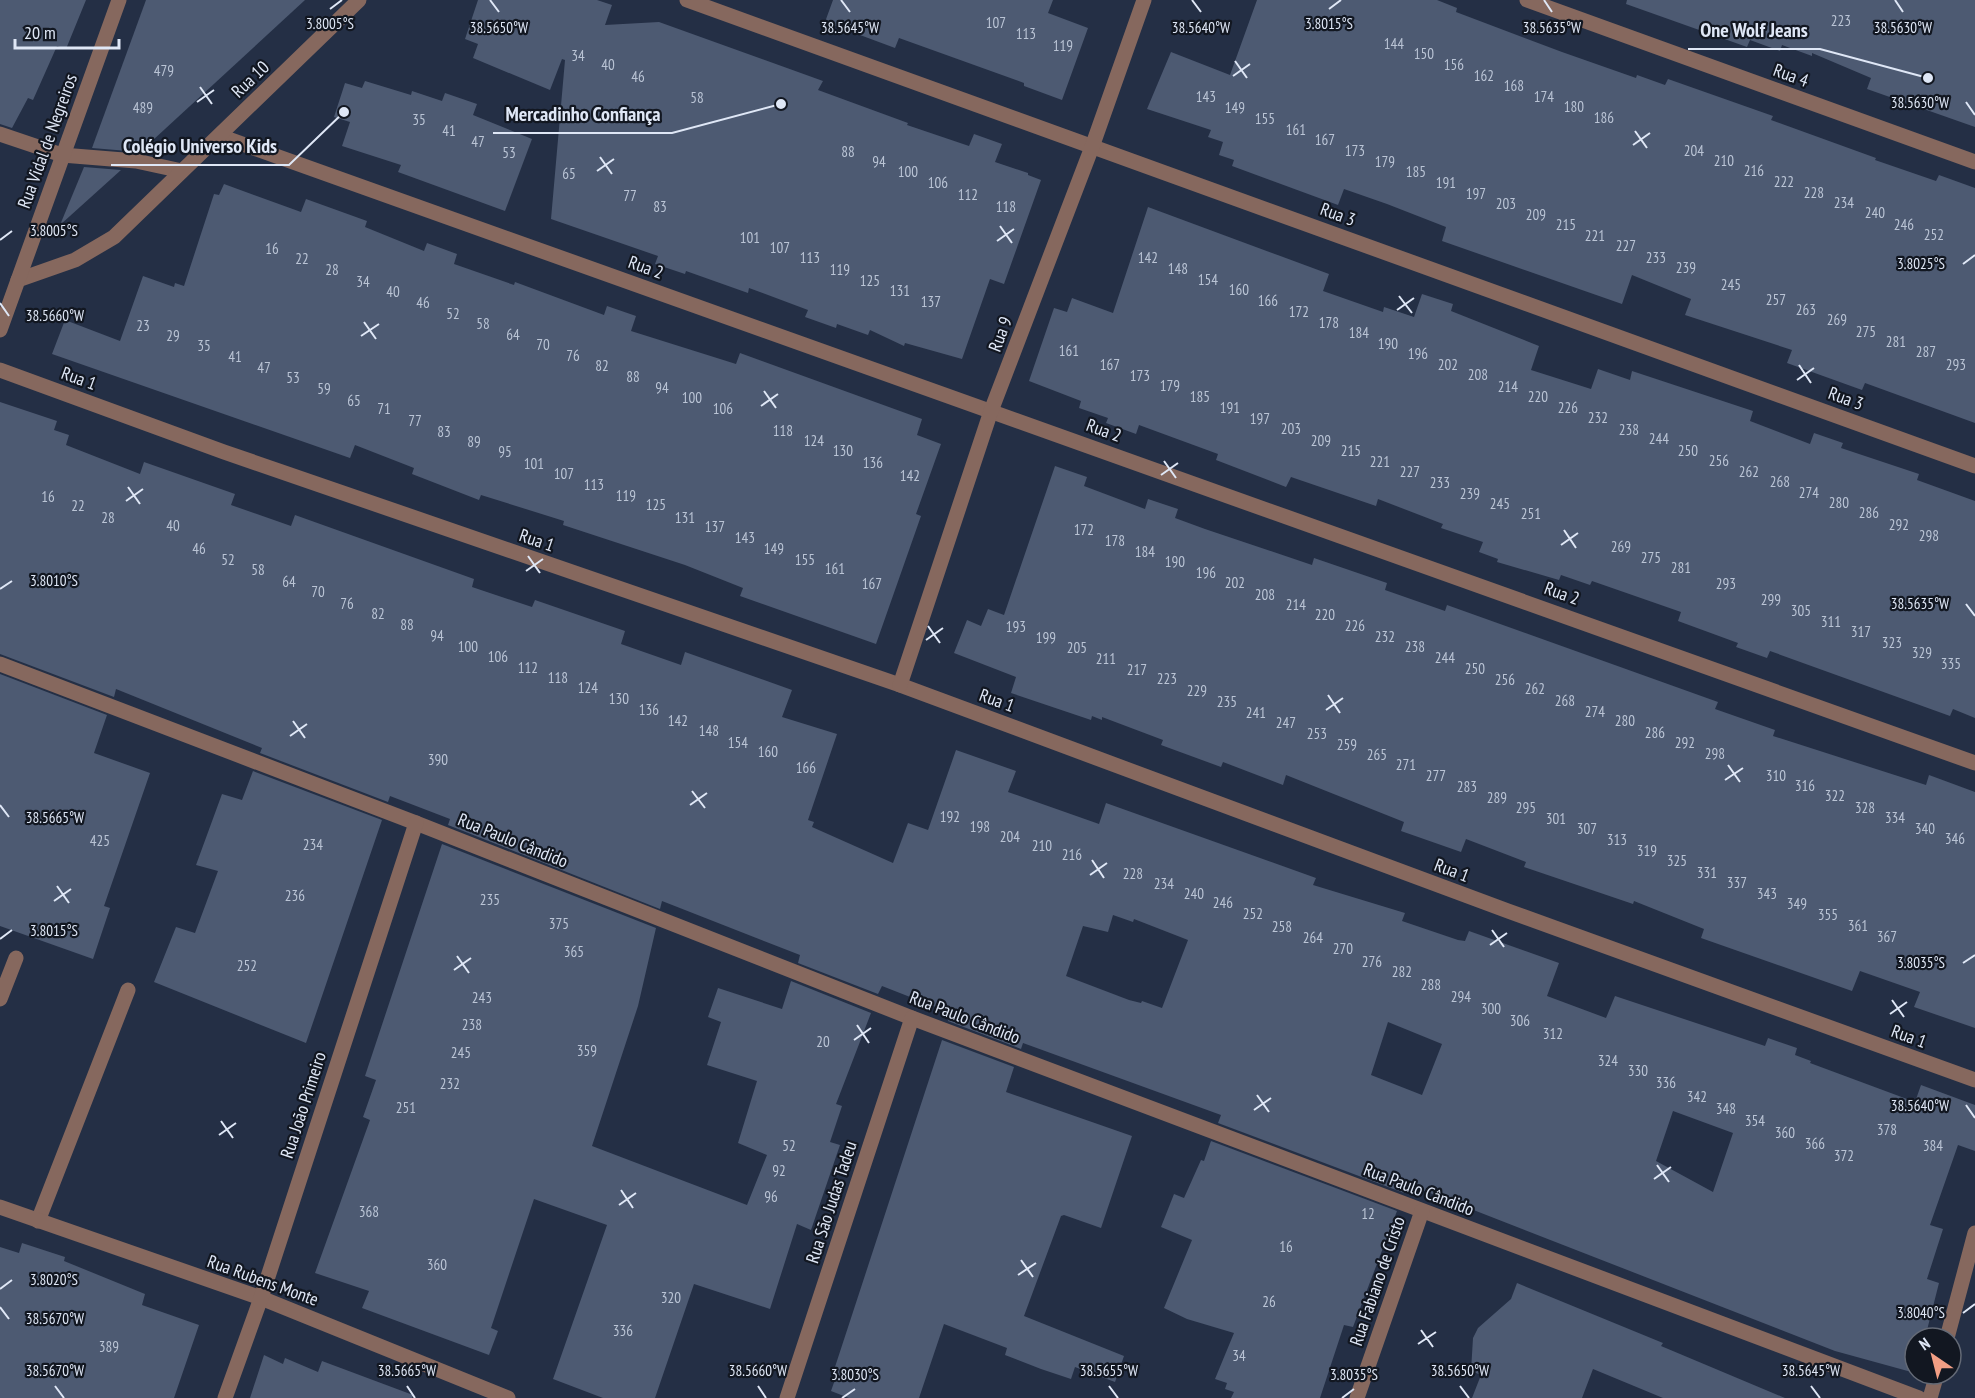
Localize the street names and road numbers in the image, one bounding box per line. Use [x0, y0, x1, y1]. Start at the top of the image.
street label: Rua 10 [226, 56, 274, 102]
street label: Rua 4 [1770, 58, 1812, 92]
street label: Rua Vidal de Negreiros [12, 71, 82, 211]
street label: Rua 3 [1317, 197, 1359, 231]
street label: Rua 2 [625, 250, 667, 284]
street label: Rua 9 [983, 313, 1017, 355]
street label: Rua 1 [58, 361, 100, 395]
street label: Rua 3 [1825, 381, 1867, 415]
street label: Rua 2 [1083, 413, 1125, 447]
street label: Rua 1 [516, 523, 558, 557]
street label: Rua 2 [1541, 576, 1583, 610]
street label: Rua 1 [976, 683, 1018, 717]
street label: Rua Paulo Cândido [455, 808, 572, 873]
street label: Rua 1 [1431, 853, 1473, 887]
street label: Rua Paulo Cândido [906, 985, 1024, 1049]
street label: Rua 1 [1888, 1019, 1930, 1053]
street label: Rua João Primeiro [275, 1049, 331, 1161]
street label: Rua São Judas Tadeu [800, 1138, 862, 1266]
street label: Rua Paulo Cândido [1360, 1157, 1478, 1221]
street label: Rua Fabiano de Cristo [1344, 1213, 1410, 1349]
street label: Rua Rubens Monte [204, 1249, 322, 1311]

